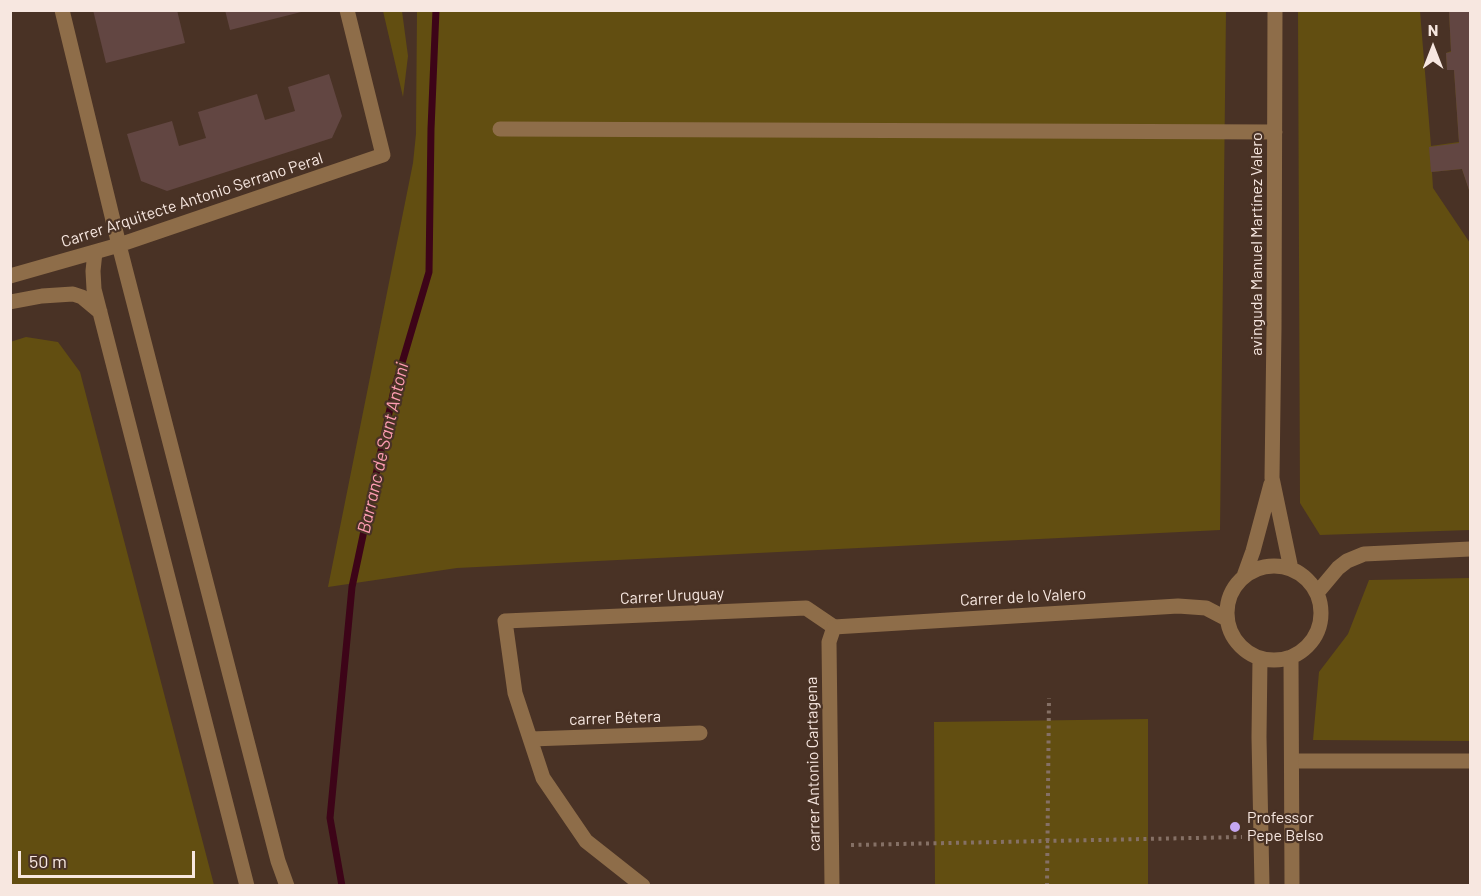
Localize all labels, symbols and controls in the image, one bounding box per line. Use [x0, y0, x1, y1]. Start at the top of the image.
north arrow [1403, 18, 1463, 78]
text: N [1428, 20, 1438, 39]
street label: avinguda Manuel Martínez Valero [1247, 132, 1267, 356]
street label: Carrer Arquitecte Antonio Serrano Peral [59, 149, 325, 251]
water label: Barranc de Sant Antoni [353, 360, 413, 536]
street label: Carrer Uruguay [619, 584, 725, 608]
street label: Carrer de lo Valero [959, 584, 1087, 610]
street label: carrer Antonio Cartagena [802, 677, 824, 851]
street label: carrer Bétera [569, 707, 661, 729]
place label: Professor Pepe Belso [1247, 808, 1324, 846]
marker: Professor Pepe Belso [1228, 820, 1242, 834]
scale bar [21, 839, 198, 877]
text: 50 m [29, 850, 67, 872]

